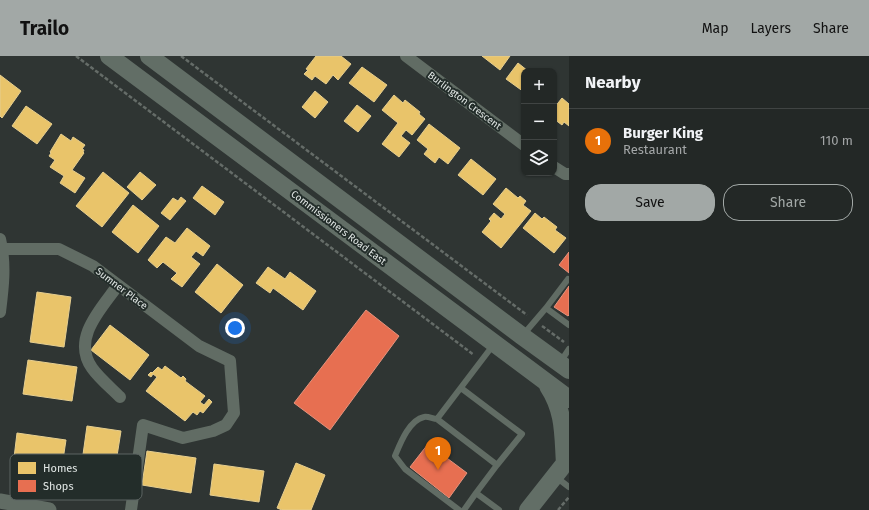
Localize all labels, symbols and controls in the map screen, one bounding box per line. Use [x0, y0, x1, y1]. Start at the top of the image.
text: Trailo [20, 17, 69, 40]
text: Map [702, 20, 728, 37]
text: Layers [750, 20, 791, 37]
text: Share [813, 20, 849, 37]
map controls [521, 68, 557, 176]
button: + [521, 68, 557, 104]
street label: Burlington Crescent [425, 69, 504, 133]
text: Nearby [585, 72, 640, 93]
button: − [521, 104, 557, 140]
text: Burger King [623, 124, 703, 142]
text: 1 [595, 133, 601, 148]
text: 110 m [820, 133, 853, 148]
button: layers [521, 140, 557, 176]
text: Restaurant [623, 142, 687, 157]
button: Save [585, 184, 715, 221]
button: Share [723, 184, 853, 221]
street label: Commissioners Road East [288, 188, 389, 268]
street label: Sumner Place [93, 265, 150, 312]
your location [225, 318, 245, 338]
pin: 1 [425, 437, 451, 470]
legend [10, 454, 142, 500]
text: Homes [43, 462, 77, 475]
text: Shops [43, 480, 74, 493]

